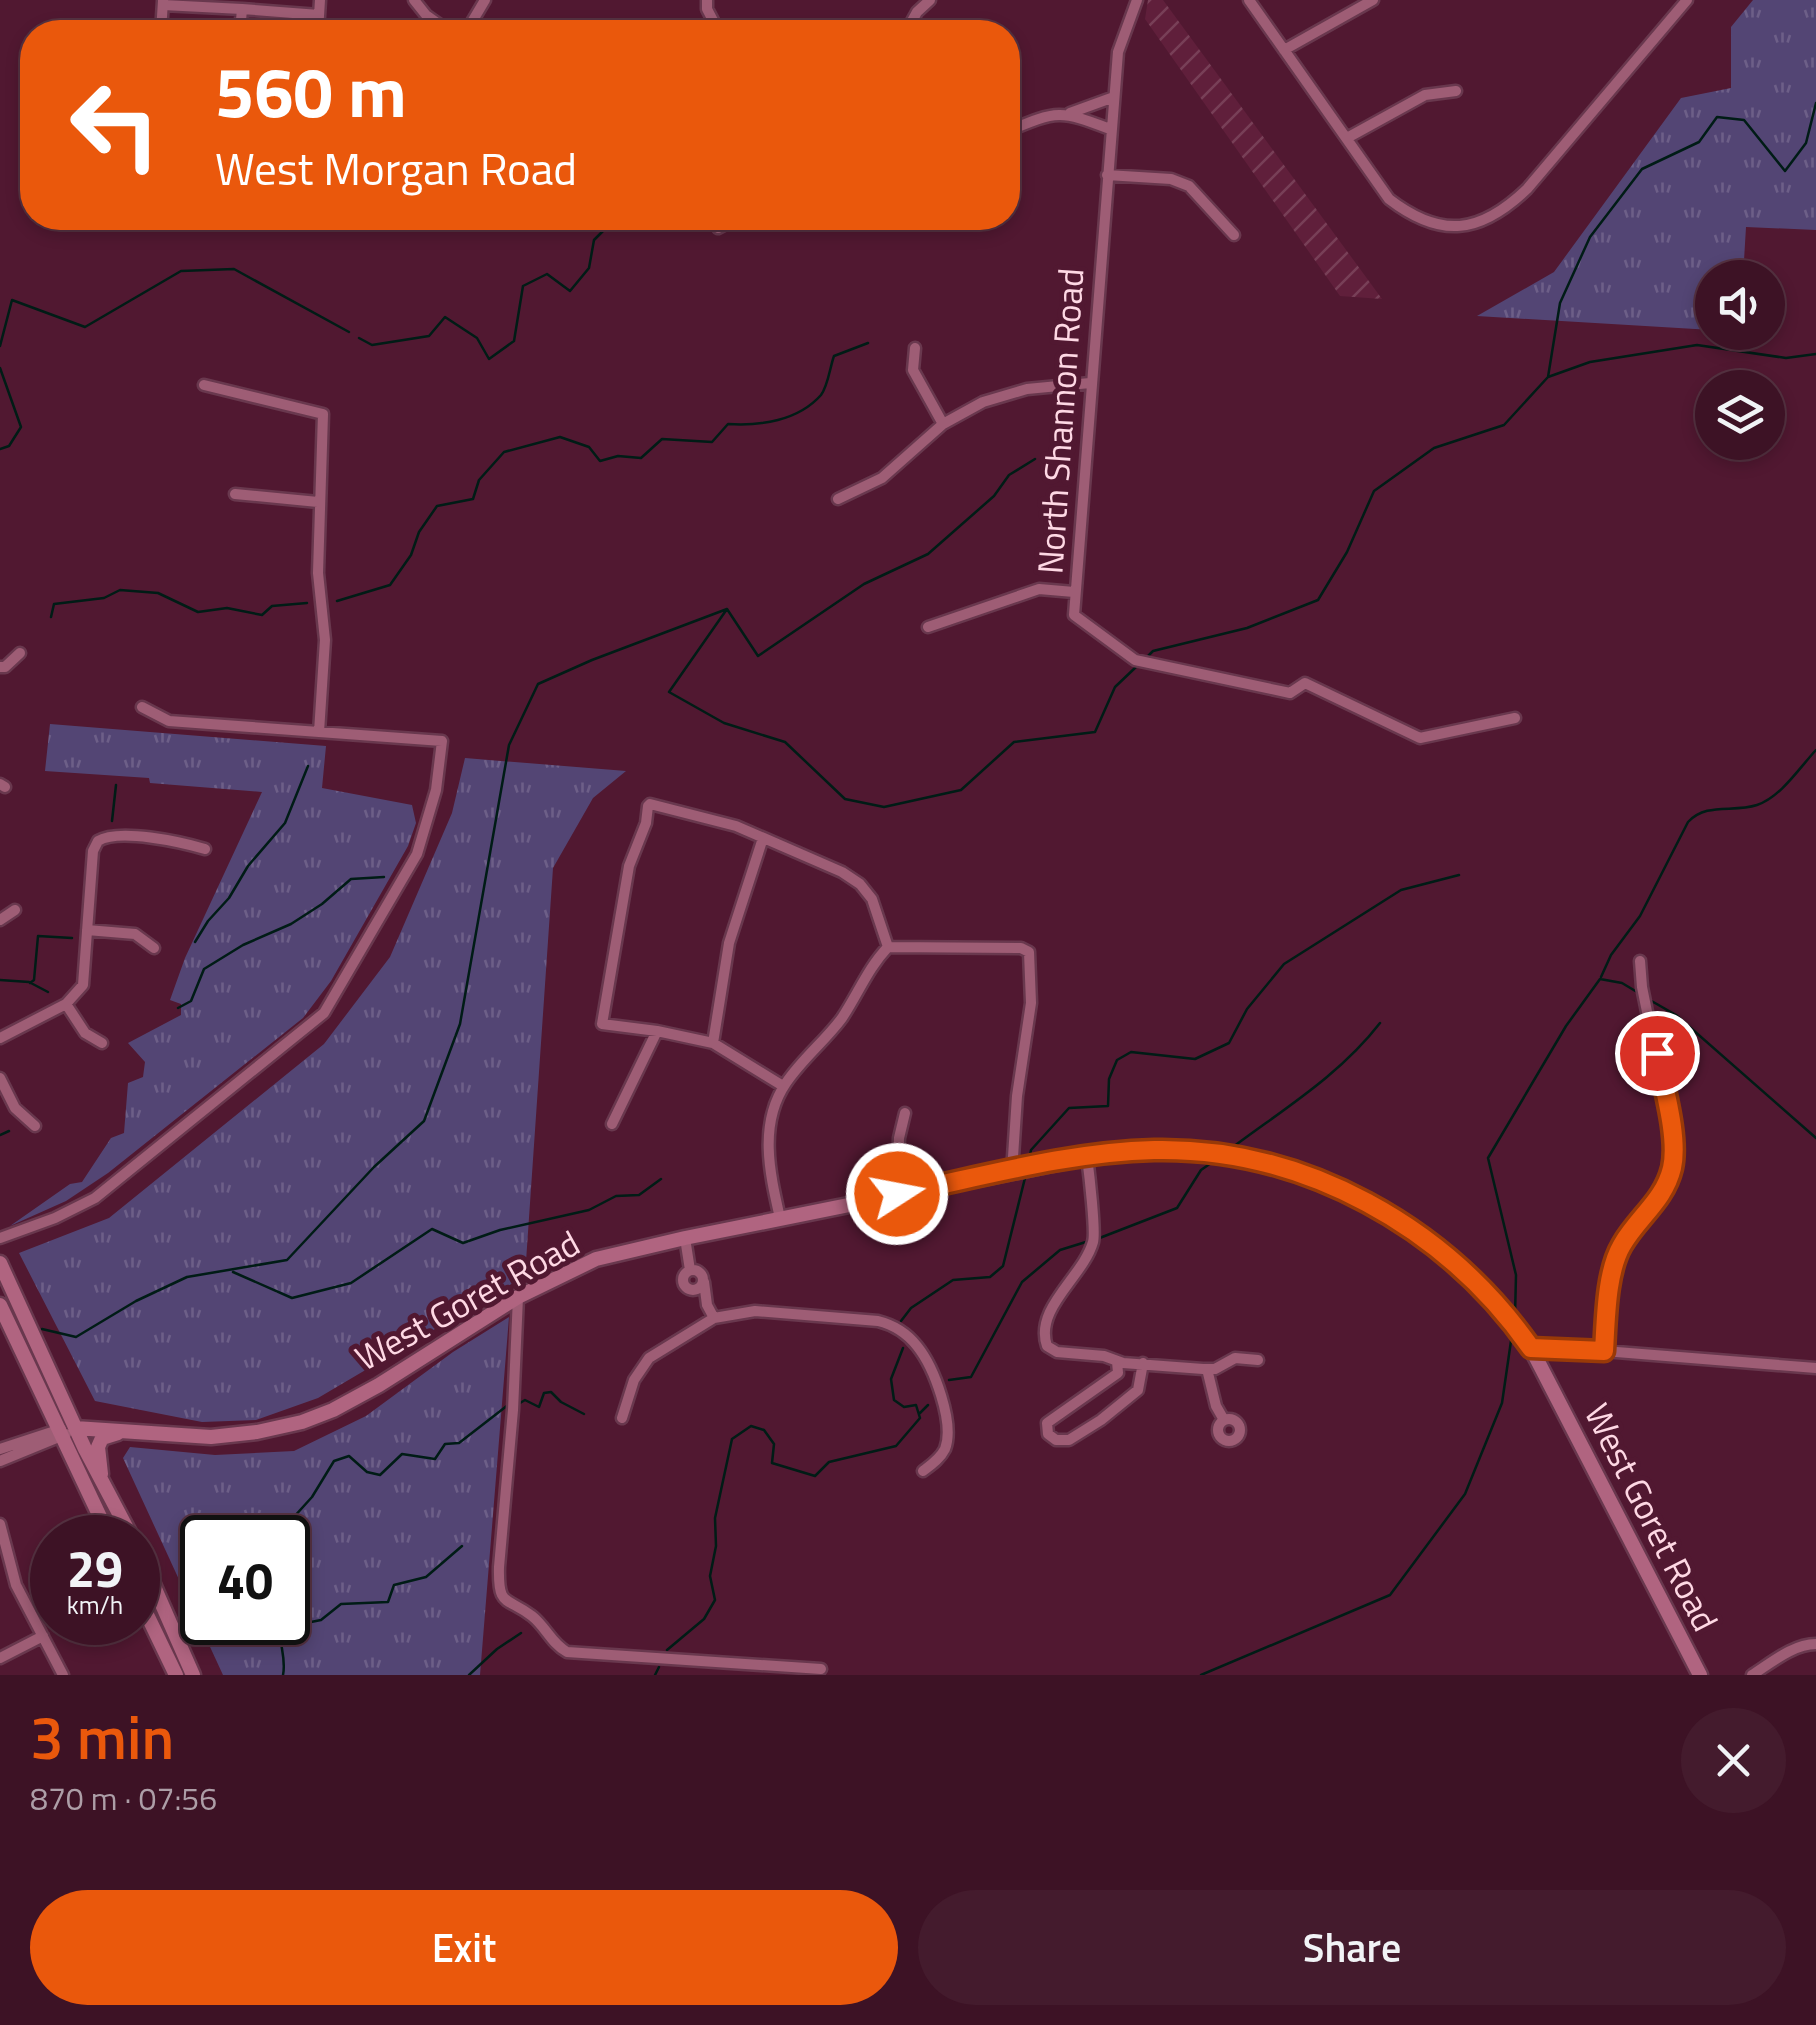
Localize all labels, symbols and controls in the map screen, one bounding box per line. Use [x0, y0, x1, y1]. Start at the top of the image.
text: 560 m [215, 38, 407, 144]
icon: left [50, 60, 180, 190]
text: West Morgan Road [215, 134, 577, 202]
map controls [1695, 260, 1785, 460]
button: sound [1695, 260, 1785, 350]
street label: North Shannon Road [1022, 266, 1098, 576]
button: layers [1695, 370, 1785, 460]
pin [1615, 1011, 1700, 1096]
icon: arrive [1630, 1026, 1685, 1081]
position arrow [845, 1142, 949, 1246]
street label: West Goret Road [345, 1216, 589, 1384]
street label: West Goret Road [1571, 1394, 1733, 1640]
speed limit sign: 40 [180, 1515, 310, 1645]
text: 29 [67, 1530, 123, 1606]
text: km/h [67, 1586, 123, 1624]
text: 3 min [30, 1691, 174, 1782]
button: close [1681, 1708, 1786, 1813]
text: 870 m · 07:56 [30, 1774, 217, 1822]
button: Exit [30, 1890, 898, 2005]
button: Share [918, 1890, 1786, 2005]

